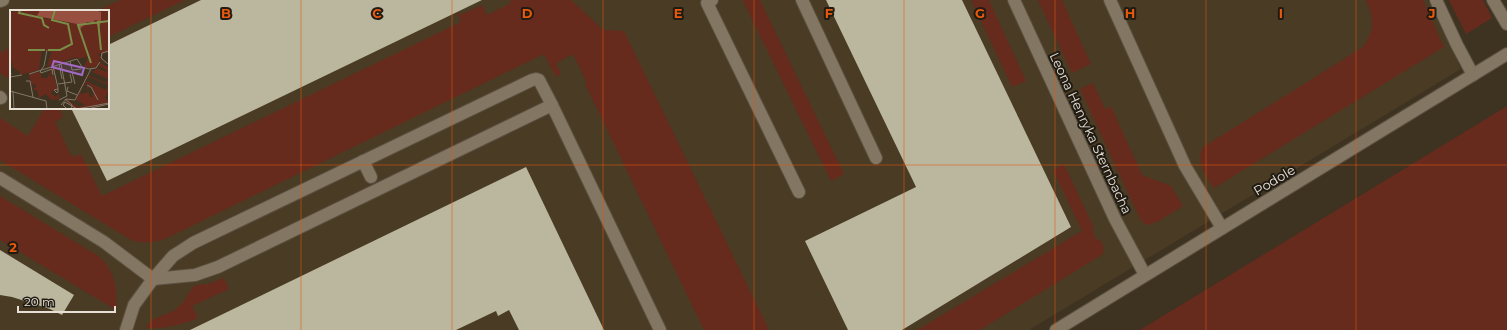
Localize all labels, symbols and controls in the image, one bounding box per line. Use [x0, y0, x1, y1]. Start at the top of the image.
text: B [221, 5, 231, 21]
text: C [372, 5, 382, 21]
text: D [522, 5, 533, 21]
text: E [674, 5, 683, 21]
text: F [825, 5, 833, 21]
text: G [975, 5, 985, 21]
text: H [1125, 5, 1135, 21]
text: I [1279, 5, 1283, 21]
text: J [1427, 5, 1436, 21]
inset map [10, 10, 109, 109]
street label: Leona Henryka Sternbacha [1046, 50, 1136, 216]
street label: Podole [1250, 161, 1298, 199]
text: 2 [9, 239, 17, 255]
scale bar [18, 288, 115, 314]
text: 20 m [24, 294, 55, 309]

